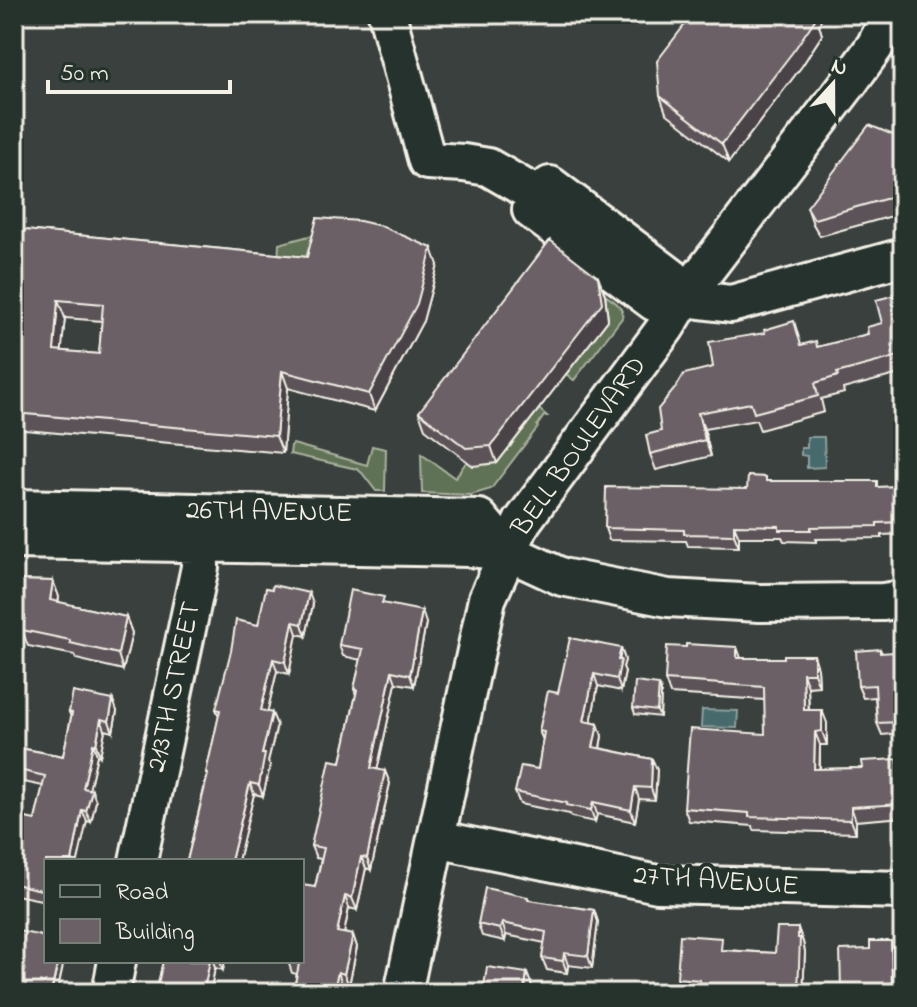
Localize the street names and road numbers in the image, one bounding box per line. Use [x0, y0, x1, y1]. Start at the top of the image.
street label: BELL BOULEVARD [502, 348, 658, 547]
street label: 26TH AVENUE [185, 491, 353, 535]
street label: 213TH STREET [137, 598, 213, 776]
street label: 27TH AVENUE [632, 856, 800, 908]

